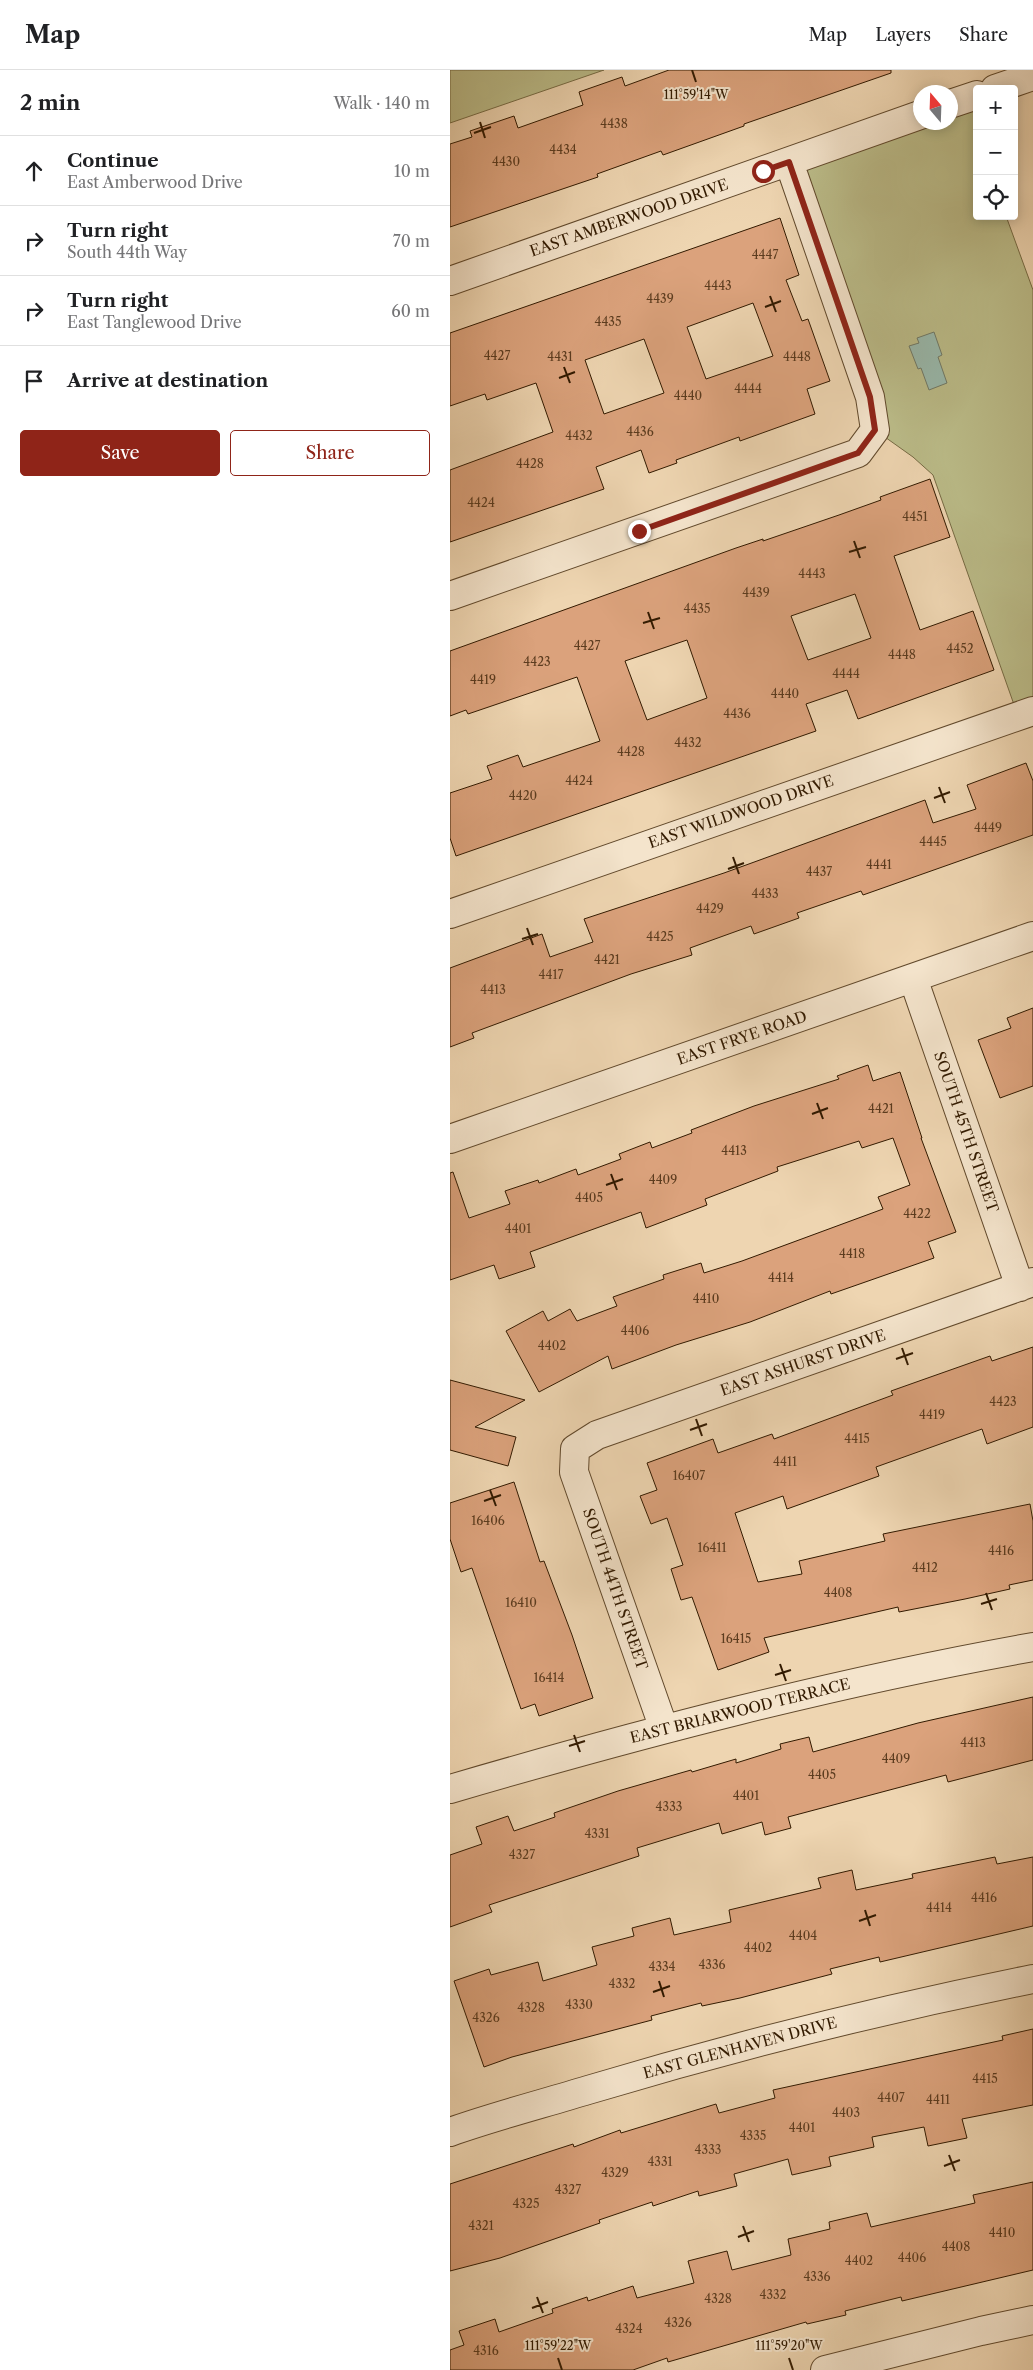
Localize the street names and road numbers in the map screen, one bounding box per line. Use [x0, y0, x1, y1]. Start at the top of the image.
street label: EAST AMBERWOOD DRIVE [527, 175, 731, 260]
street label: EAST WILDWOOD DRIVE [646, 771, 836, 852]
street label: EAST FRYE ROAD [674, 1006, 809, 1069]
street label: SOUTH 45TH STREET [930, 1049, 1003, 1216]
street label: EAST ASHURST DRIVE [718, 1325, 888, 1400]
street label: SOUTH 44TH STREET [579, 1506, 652, 1673]
street label: EAST BRIARWOOD TERRACE [628, 1674, 852, 1747]
street label: EAST GLENHAVEN DRIVE [641, 2012, 839, 2083]

